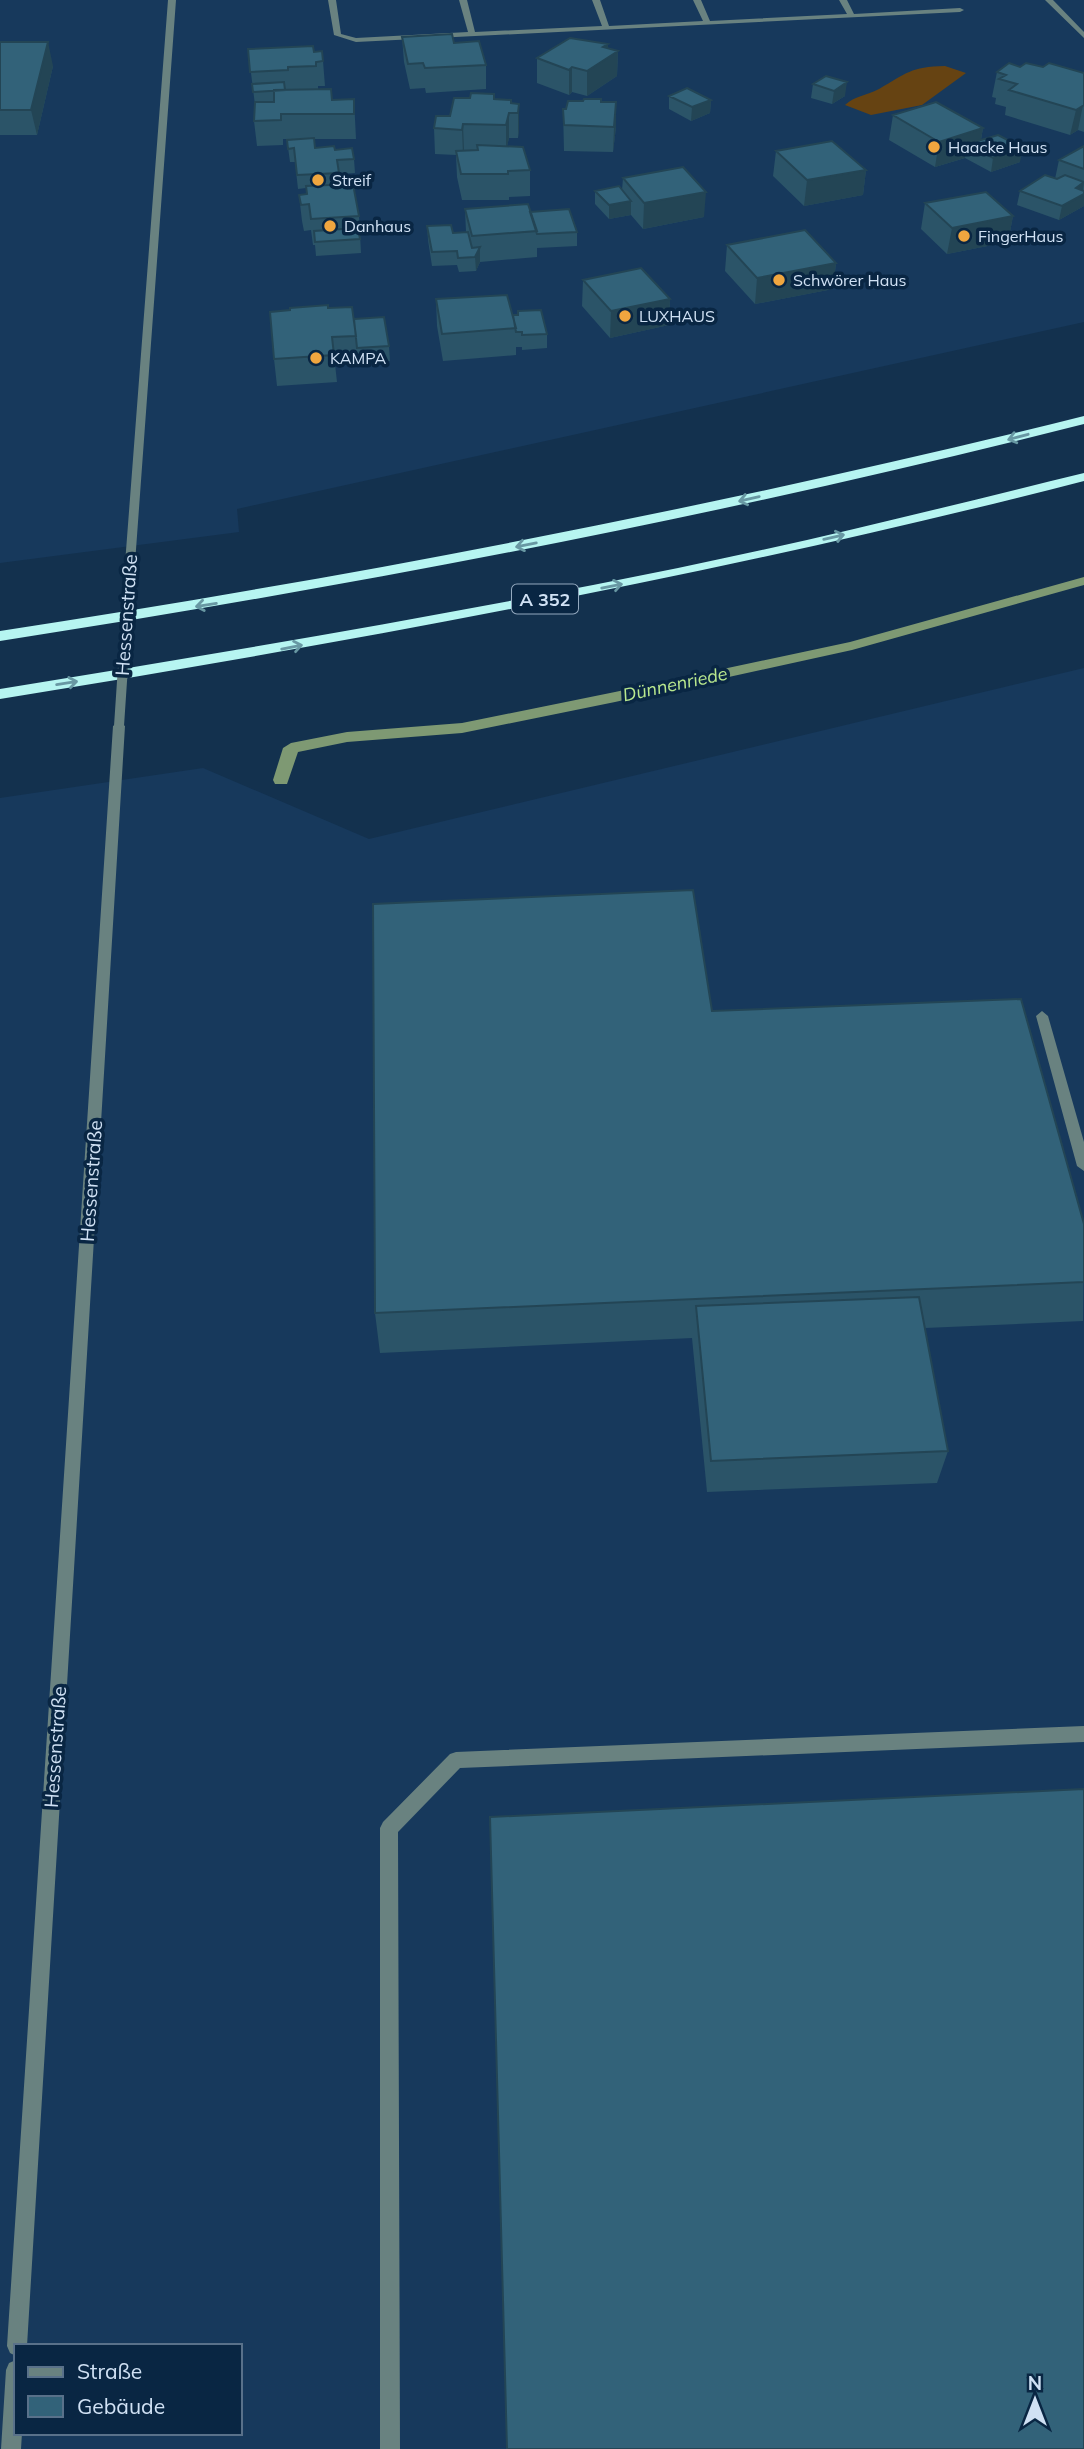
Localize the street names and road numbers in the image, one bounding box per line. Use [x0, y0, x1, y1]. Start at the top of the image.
street label: Hessenstraße [110, 553, 142, 677]
road number: A 352 [512, 584, 578, 614]
street label: Hessenstraße [75, 1119, 107, 1243]
street label: Hessenstraße [39, 1685, 71, 1809]

